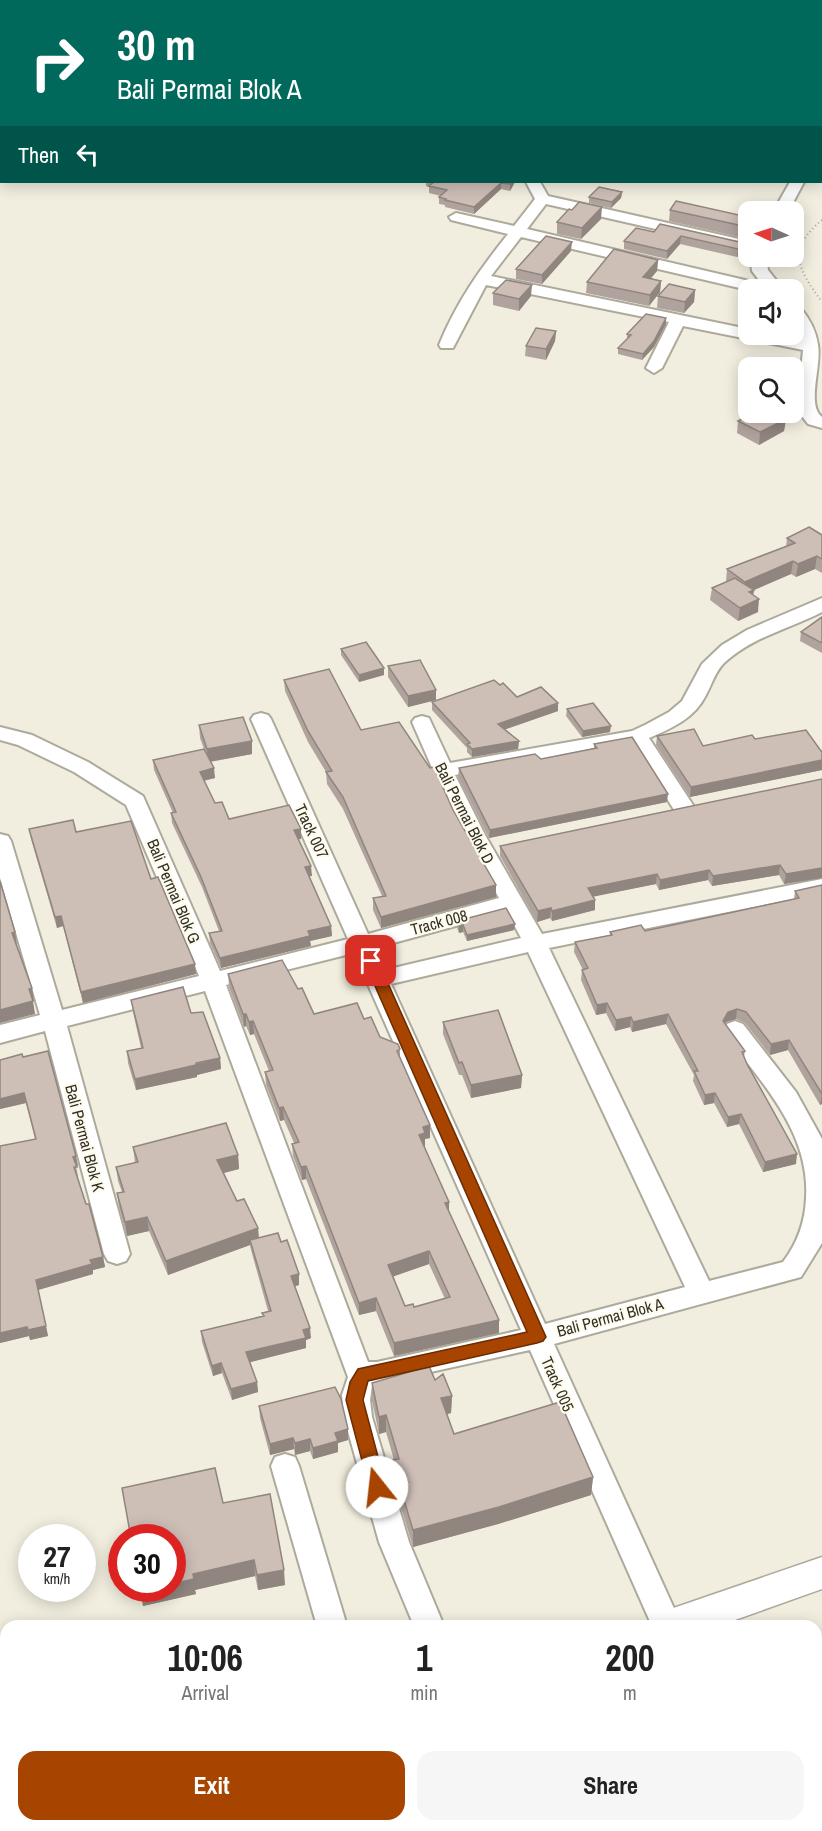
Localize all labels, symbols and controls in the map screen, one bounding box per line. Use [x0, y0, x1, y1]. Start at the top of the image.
text: 30 m [117, 17, 196, 73]
icon: right [18, 24, 96, 102]
text: Bali Permai Blok A [117, 71, 302, 107]
icon: left [71, 138, 104, 171]
text: Then [18, 140, 59, 170]
north arrow [738, 201, 804, 267]
map controls [738, 201, 804, 423]
button: sound [738, 279, 804, 345]
button: search [738, 357, 804, 423]
street label: Bali Permai Blok D [430, 759, 500, 867]
street label: Track 007 [290, 800, 334, 862]
street label: Bali Permai Blok G [142, 835, 206, 947]
street label: Track 008 [408, 904, 470, 940]
pin [345, 935, 396, 986]
icon: arrive [354, 944, 387, 977]
street label: Bali Permai Blok K [60, 1082, 110, 1194]
street label: Bali Permai Blok A [554, 1292, 666, 1342]
street label: Track 005 [536, 1353, 580, 1415]
position arrow [345, 1455, 409, 1519]
speed limit sign: 30 [108, 1524, 186, 1602]
text: 27 [43, 1536, 71, 1576]
text: km/h [44, 1568, 70, 1589]
text: 10:06 [167, 1634, 243, 1682]
text: 1 [416, 1634, 432, 1682]
text: 200 [605, 1634, 655, 1682]
text: Arrival [182, 1679, 229, 1706]
text: min [410, 1679, 438, 1706]
text: m [623, 1679, 637, 1706]
button: Exit [18, 1751, 405, 1820]
button: Share [417, 1751, 804, 1820]

